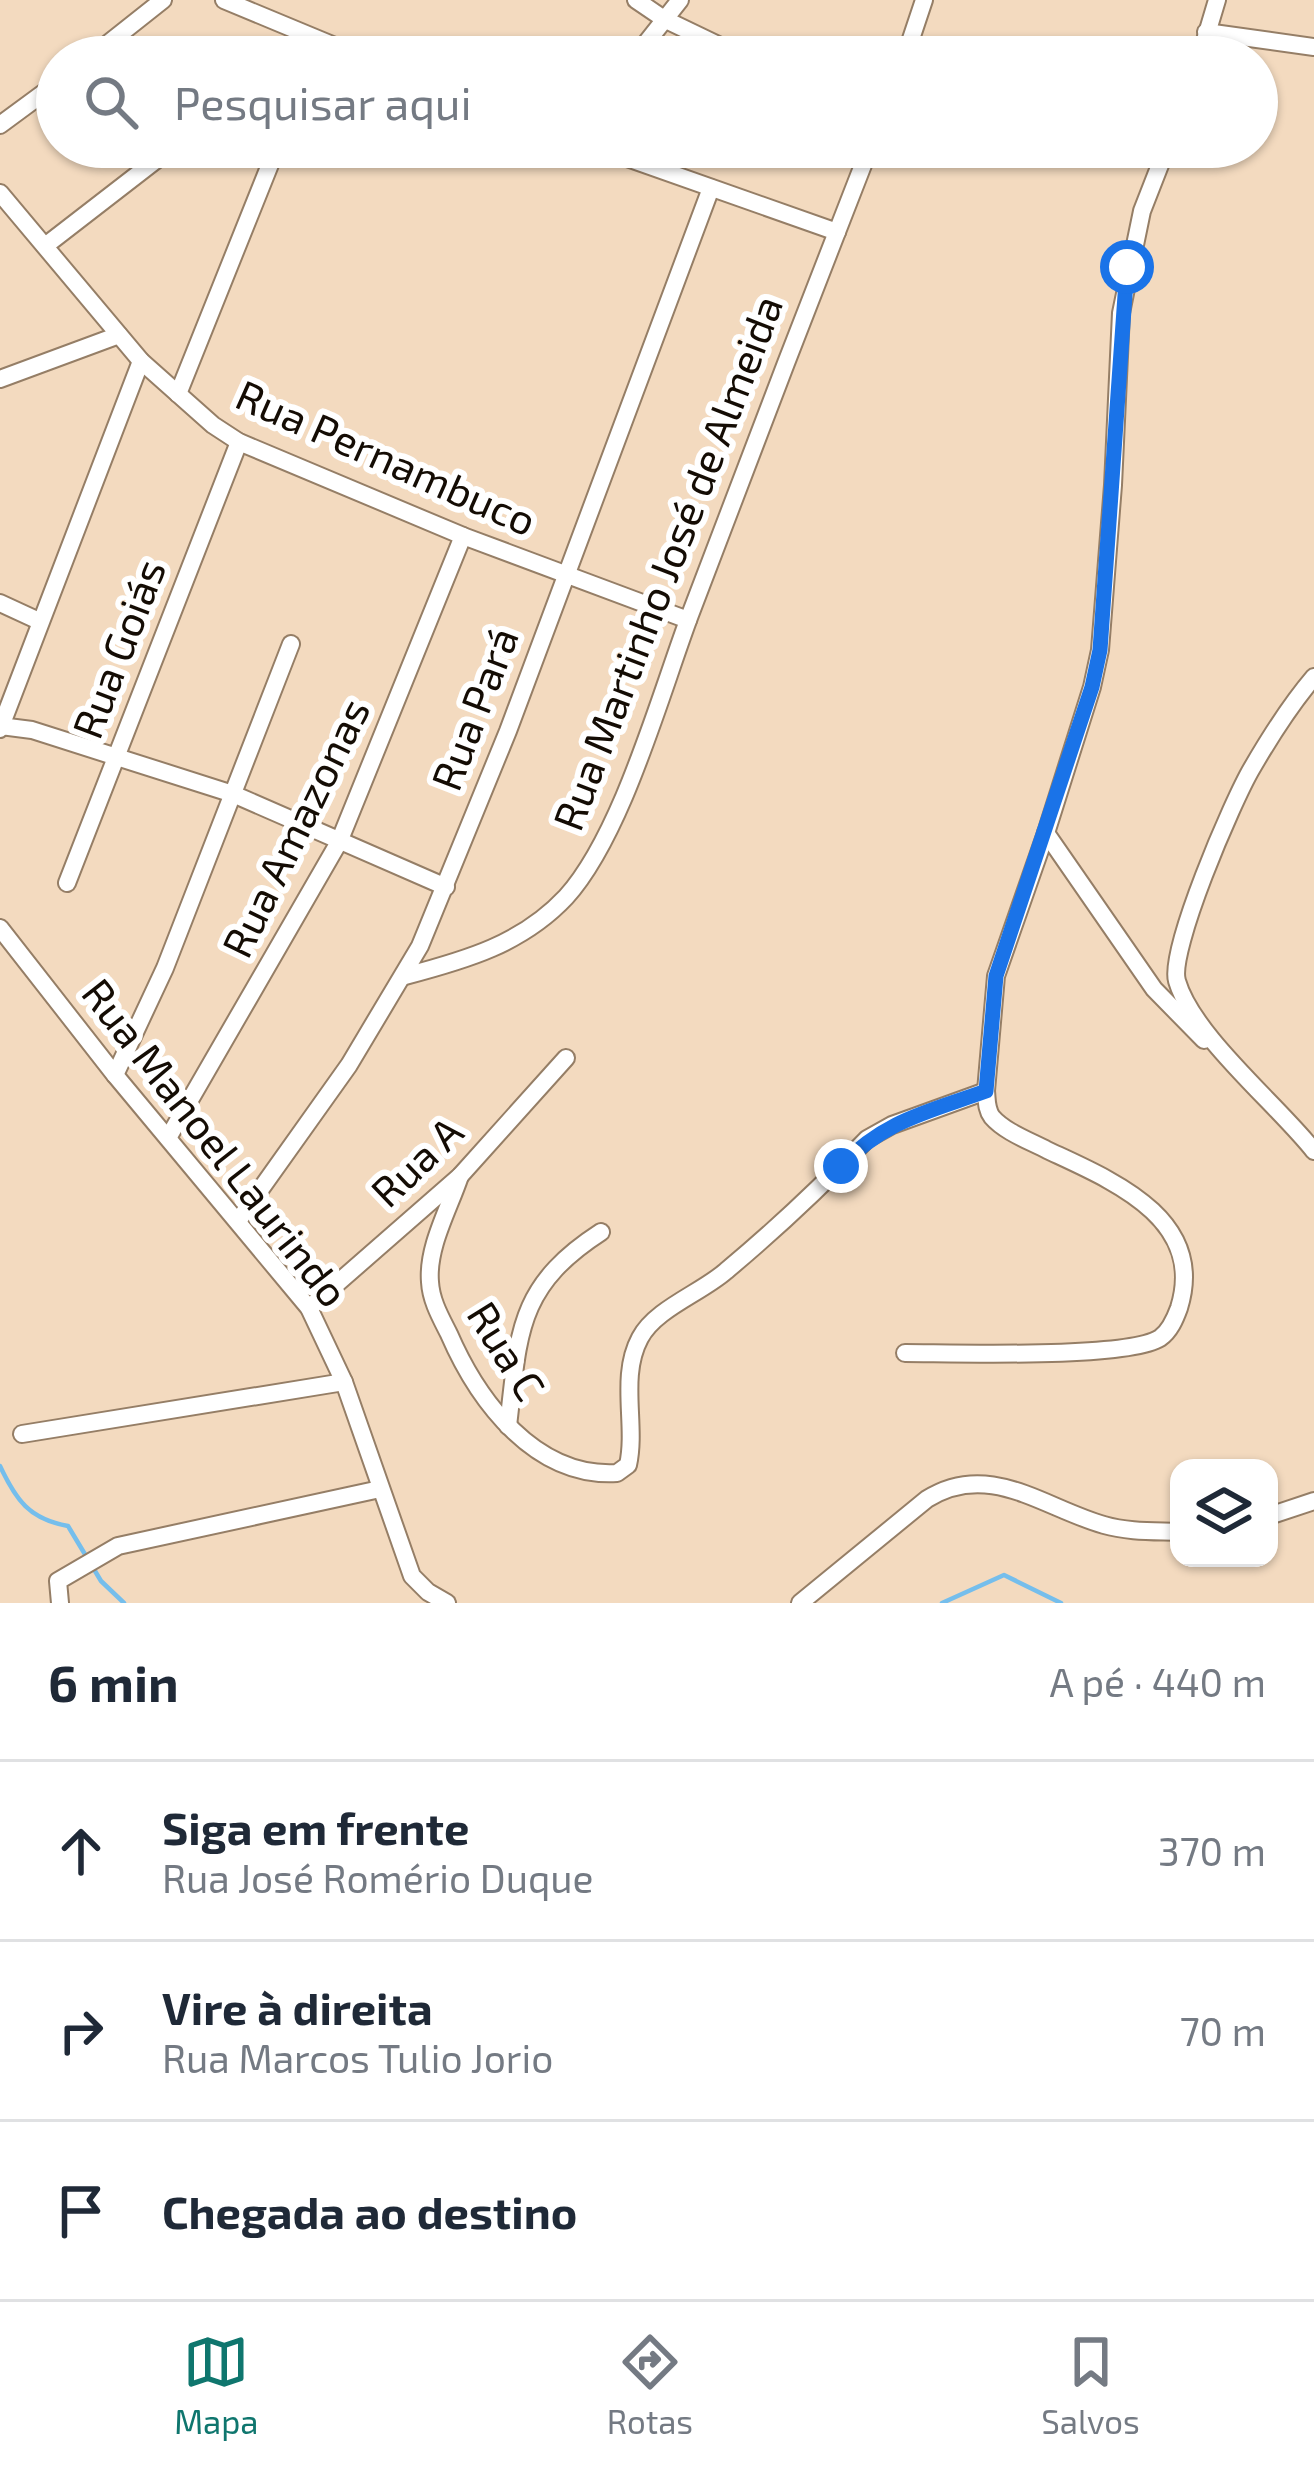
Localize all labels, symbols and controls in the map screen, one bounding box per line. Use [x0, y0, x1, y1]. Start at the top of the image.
search box [36, 36, 1278, 168]
icon: search [78, 69, 144, 135]
text: Pesquisar aqui [174, 75, 472, 129]
route start [1100, 240, 1154, 294]
street label: Rua Martinho José de Almeida [541, 288, 791, 837]
street label: Rua Pernambuco [229, 368, 544, 545]
street label: Rua Goiás [60, 552, 174, 745]
street label: Rua Pará [419, 620, 527, 797]
street label: Rua Amazonas [210, 690, 378, 965]
street label: Rua Manoel Laurindo [73, 968, 360, 1316]
street label: Rua A [360, 1105, 472, 1216]
route end [814, 1139, 868, 1193]
street label: Rua C [458, 1292, 557, 1408]
map controls [1170, 1459, 1278, 1567]
button: layers [1170, 1459, 1278, 1567]
text: 6 min [48, 1651, 179, 1712]
text: A pé · 440 m [1049, 1658, 1266, 1705]
text: Siga em frente [162, 1800, 469, 1854]
icon: ahead [48, 1818, 114, 1884]
text: 370 m [1158, 1827, 1266, 1874]
text: Rua José Romério Duque [162, 1854, 593, 1901]
text: Vire à direita [162, 1980, 433, 2034]
icon: right [48, 1998, 114, 2064]
text: 70 m [1180, 2007, 1266, 2054]
text: Rua Marcos Tulio Jorio [162, 2034, 553, 2081]
icon: arrive [48, 2178, 114, 2244]
text: Chegada ao destino [162, 2184, 577, 2238]
tab: Mapa [174, 2329, 258, 2441]
tab: Rotas [607, 2329, 693, 2441]
tab: Salvos [1041, 2329, 1140, 2441]

